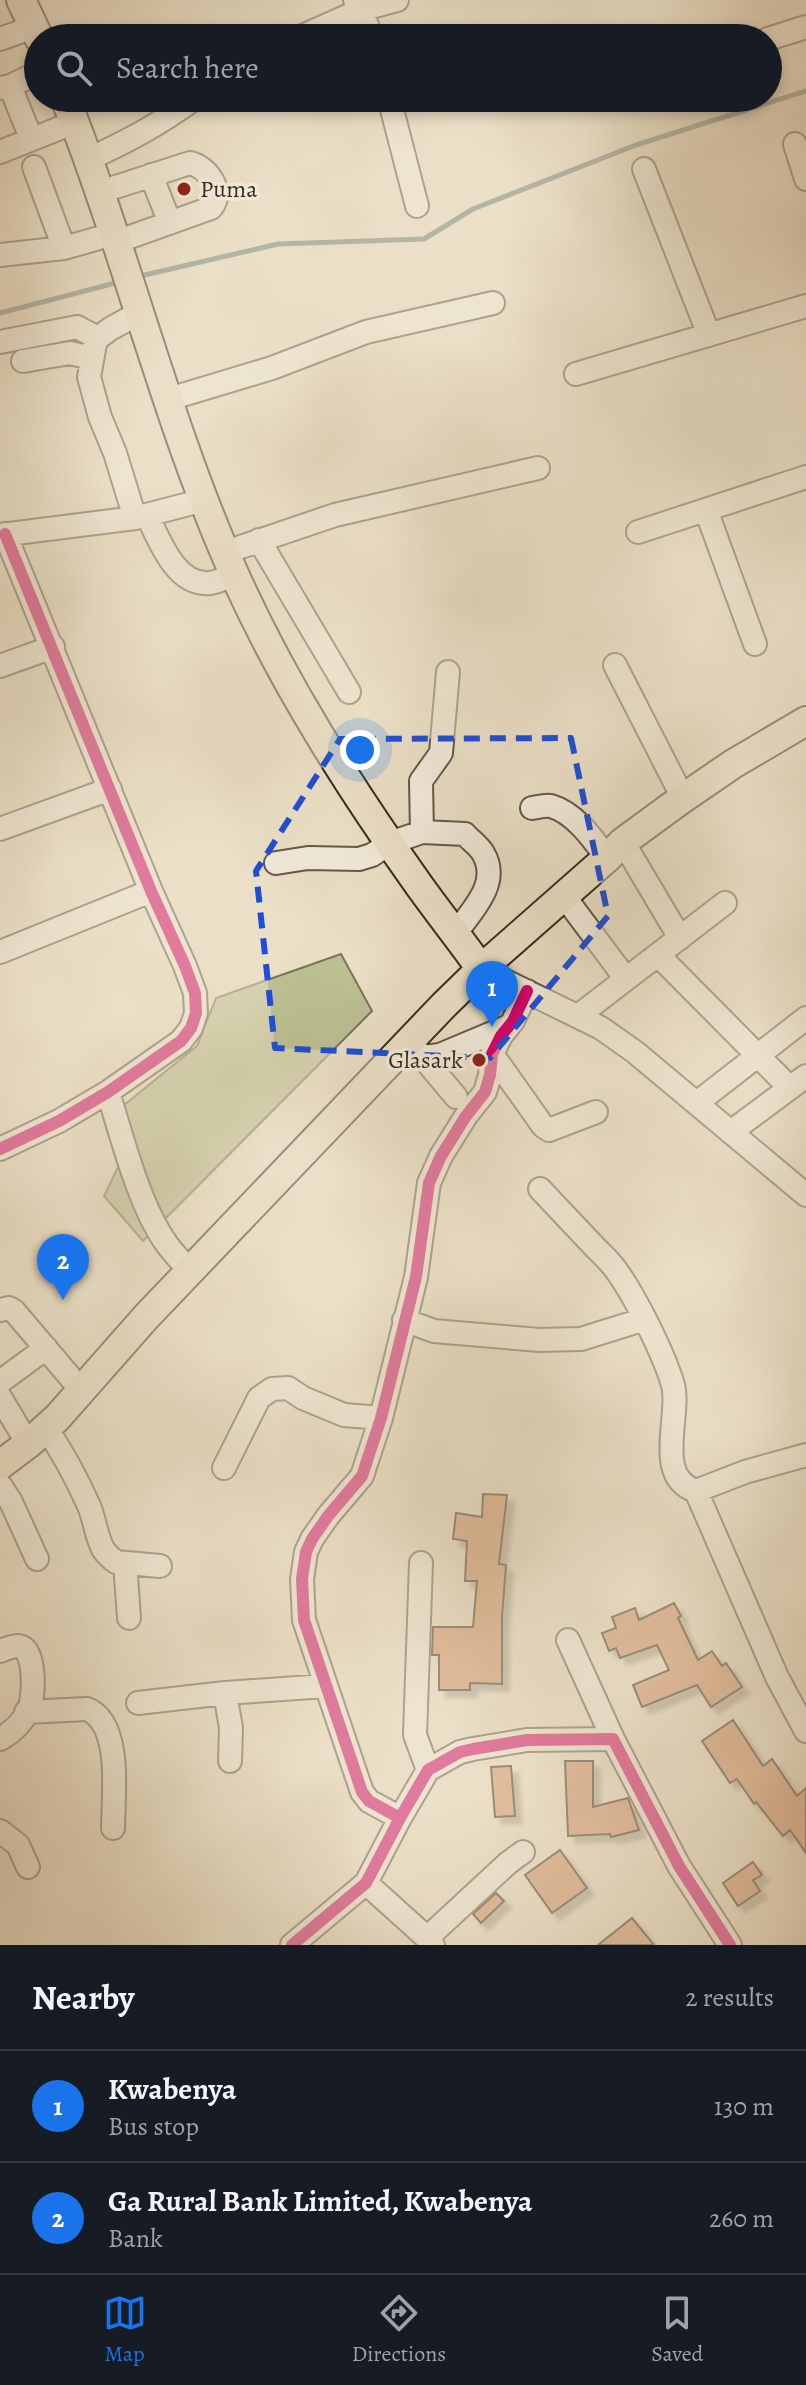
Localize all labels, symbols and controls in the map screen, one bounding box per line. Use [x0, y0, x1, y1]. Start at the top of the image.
search box [24, 24, 782, 112]
icon: search [52, 46, 96, 90]
text: Search here [116, 48, 259, 88]
place label: Puma [200, 173, 258, 205]
marker: Puma [175, 180, 193, 198]
your location [340, 730, 380, 770]
pin: 1 [466, 961, 518, 1027]
place label: Glasark [388, 1044, 463, 1076]
marker: Glasark [470, 1051, 488, 1069]
pin: 2 [37, 1234, 89, 1300]
text: Nearby [32, 1974, 135, 2021]
text: 2 results [685, 1980, 774, 2015]
text: Kwabenya [108, 2069, 237, 2109]
text: 1 [53, 2089, 63, 2124]
text: 130 m [714, 2089, 774, 2124]
text: Bus stop [108, 2109, 199, 2144]
text: Ga Rural Bank Limited, Kwabenya [108, 2181, 532, 2221]
text: 2 [52, 2201, 64, 2236]
text: 260 m [709, 2201, 774, 2236]
text: Bank [108, 2221, 163, 2256]
tab: Map [103, 2291, 147, 2369]
tab: Directions [352, 2291, 446, 2369]
tab: Saved [651, 2291, 703, 2369]

